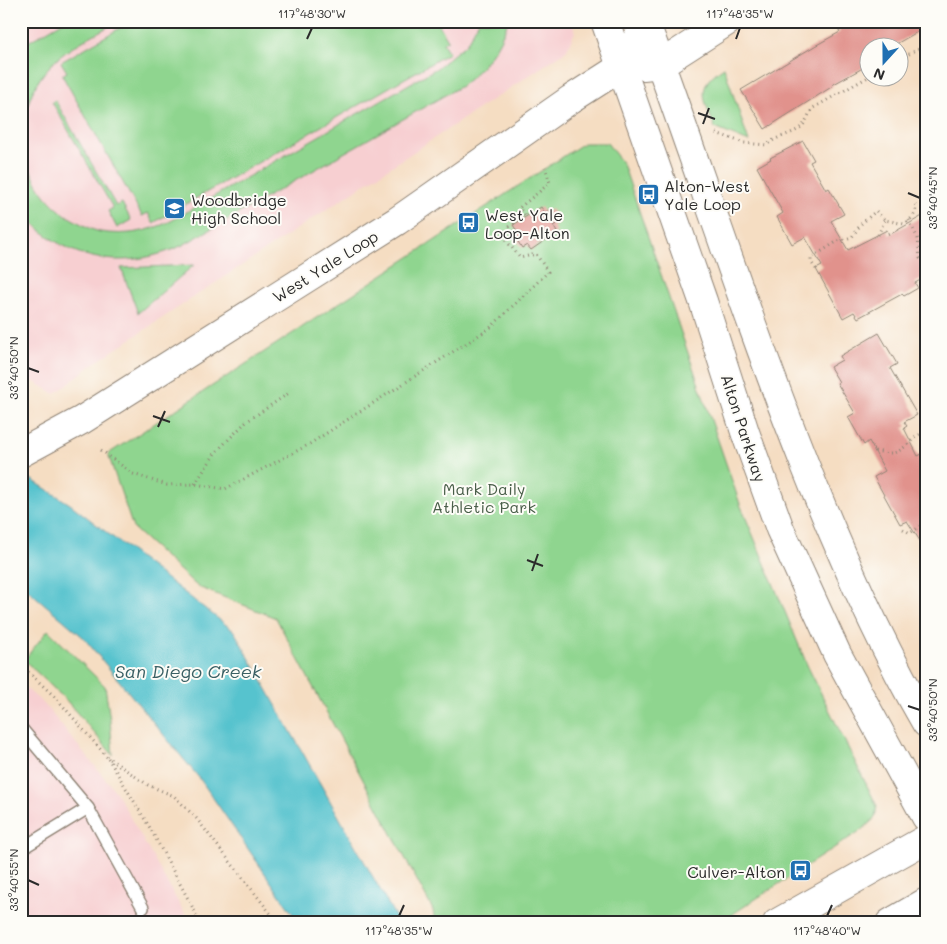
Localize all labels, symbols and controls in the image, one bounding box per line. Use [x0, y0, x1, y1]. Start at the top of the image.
text: 117°48'30"W [278, 5, 346, 21]
text: 117°48'35"W [706, 5, 774, 21]
north arrow [860, 38, 910, 88]
text: N [871, 64, 888, 85]
text: 33°40'45"N [924, 167, 940, 229]
place label: Alton-West Yale Loop [664, 175, 750, 214]
bus stop icon: Alton-West Yale Loop [636, 182, 660, 206]
place label: Woodbridge High School [191, 189, 287, 228]
school or university icon: Woodbridge High School [163, 196, 187, 220]
place label: West Yale Loop-Alton [485, 204, 570, 243]
bus stop icon: West Yale Loop-Alton [457, 211, 481, 235]
street label: West Yale Loop [268, 225, 382, 307]
text: 33°40'50"N [5, 336, 21, 400]
street label: Alton Parkway [717, 371, 771, 485]
park label: Mark Daily Athletic Park [432, 478, 536, 517]
water label: San Diego Creek [115, 659, 262, 683]
text: 33°40'50"N [924, 678, 940, 742]
text: 33°40'55"N [5, 849, 21, 911]
bus stop icon: Culver-Alton [789, 859, 813, 883]
place label: Culver-Alton [687, 861, 785, 882]
text: 117°48'35"W [365, 922, 433, 938]
text: 117°48'40"W [793, 922, 861, 938]

